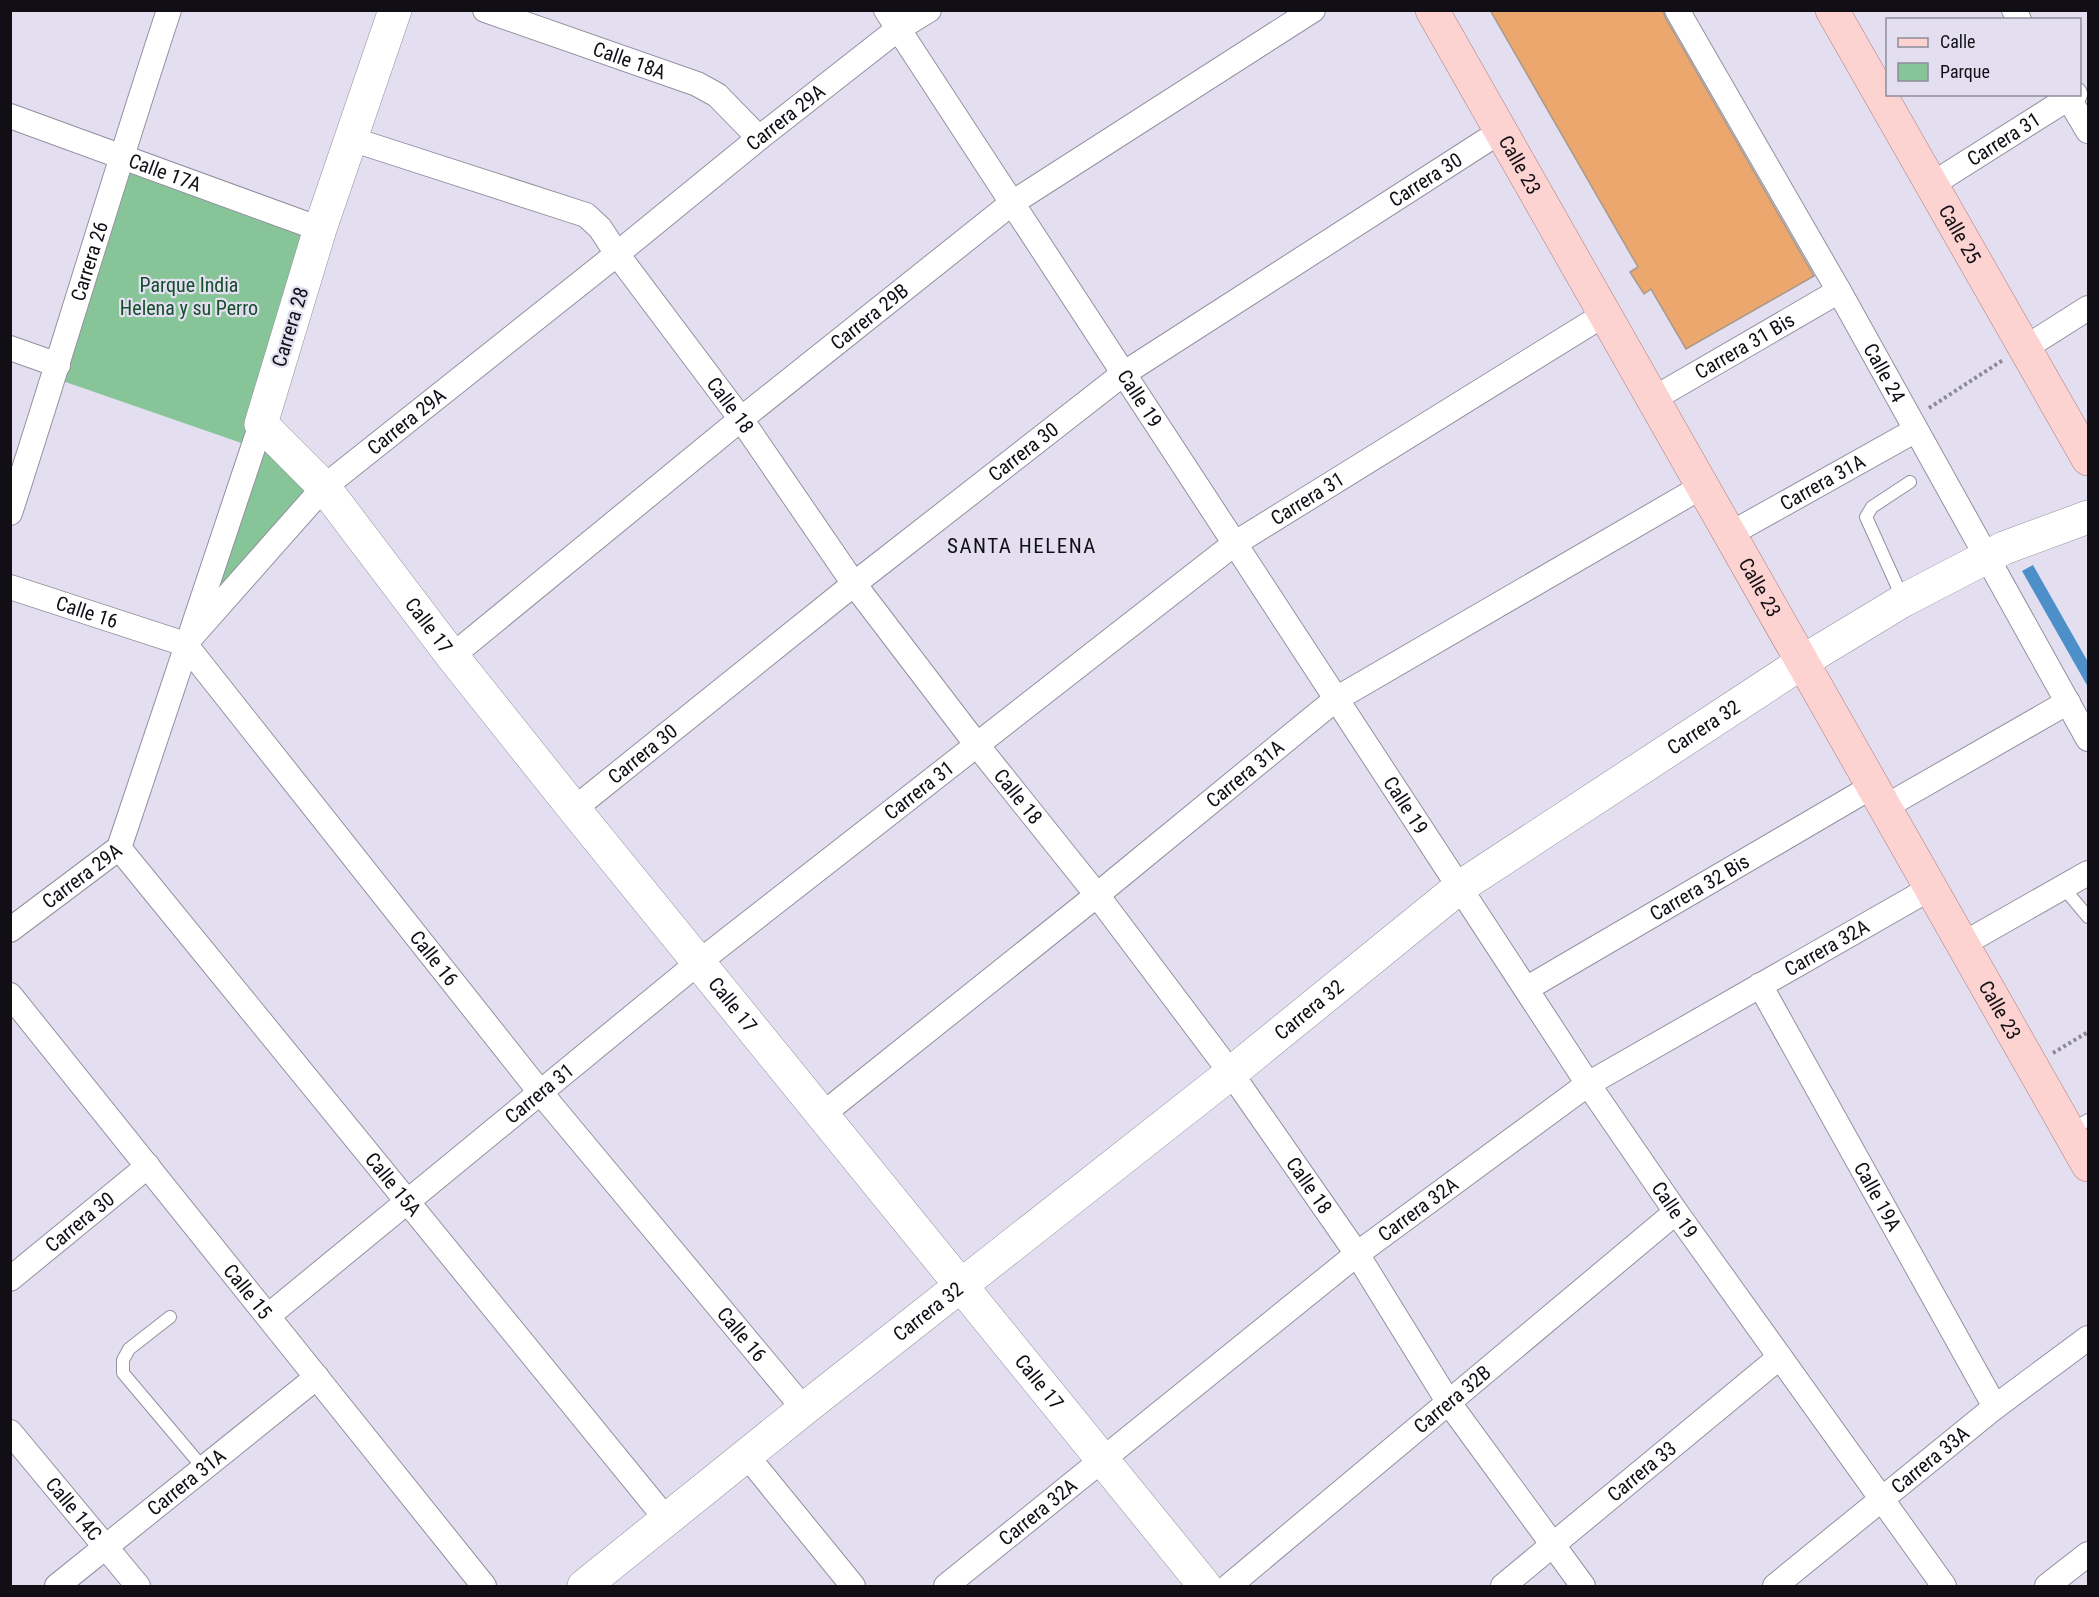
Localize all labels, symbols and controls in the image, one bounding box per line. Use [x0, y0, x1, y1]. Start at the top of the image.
legend [1886, 18, 2081, 96]
text: Calle [1940, 31, 1976, 52]
street label: Calle 18A [590, 37, 669, 84]
text: Parque [1940, 61, 1990, 82]
street label: Carrera 29A [741, 79, 830, 156]
street label: Carrera 31 [1963, 107, 2045, 171]
street label: Calle 23 [1494, 131, 1546, 198]
street label: Carrera 30 [1384, 147, 1466, 212]
street label: Calle 17A [125, 148, 205, 197]
street label: Calle 25 [1934, 200, 1986, 268]
street label: Carrera 26 [66, 218, 113, 304]
park label: Parque India Helena y su Perro [120, 273, 258, 320]
street label: Carrera 29B [826, 278, 913, 355]
street label: Carrera 28 [267, 284, 313, 370]
street label: Carrera 31 Bis [1691, 307, 1799, 384]
street label: Calle 24 [1858, 339, 1911, 407]
street label: Calle 19 [1112, 365, 1167, 432]
street label: Calle 18 [702, 372, 759, 438]
street label: Carrera 29A [362, 383, 451, 460]
street label: Carrera 30 [984, 417, 1063, 487]
street label: Carrera 31A [1776, 449, 1870, 516]
street label: Carrera 31 [1266, 467, 1349, 530]
district label: SANTA HELENA [947, 534, 1097, 558]
street label: Calle 23 [1734, 554, 1786, 621]
street label: Calle 16 [53, 591, 121, 633]
street label: Calle 17 [400, 593, 458, 658]
street label: Carrera 32 [1663, 695, 1744, 760]
street label: Carrera 30 [603, 719, 682, 789]
street label: Carrera 31A [1201, 735, 1289, 813]
street label: Carrera 31 [879, 755, 959, 825]
street label: Calle 18 [989, 764, 1047, 829]
street label: Calle 19 [1378, 772, 1433, 838]
street label: Carrera 29A [37, 838, 127, 914]
street label: Carrera 32 Bis [1645, 849, 1754, 926]
street label: Carrera 32A [1780, 914, 1874, 981]
street label: Calle 16 [405, 926, 463, 991]
street label: Calle 17 [703, 972, 762, 1037]
street label: Carrera 32 [1269, 975, 1348, 1045]
street label: Calle 23 [1974, 976, 2026, 1044]
street label: Carrera 31 [500, 1058, 579, 1129]
street label: Calle 15A [360, 1148, 427, 1221]
street label: Calle 18 [1281, 1152, 1337, 1218]
street label: Calle 19A [1849, 1158, 1907, 1236]
street label: Carrera 32A [1373, 1172, 1463, 1247]
street label: Calle 19 [1647, 1177, 1703, 1243]
street label: Carrera 30 [40, 1187, 119, 1257]
street label: Calle 15 [218, 1259, 277, 1324]
street label: Carrera 32 [888, 1277, 968, 1346]
street label: Calle 16 [712, 1302, 771, 1367]
street label: Calle 17 [1010, 1350, 1069, 1414]
street label: Carrera 32B [1409, 1360, 1496, 1438]
street label: Carrera 33A [1886, 1421, 1974, 1499]
street label: Carrera 33 [1602, 1436, 1681, 1507]
street label: Carrera 31A [142, 1443, 231, 1521]
street label: Calle 14C [41, 1472, 107, 1545]
street label: Carrera 32A [994, 1473, 1082, 1551]

